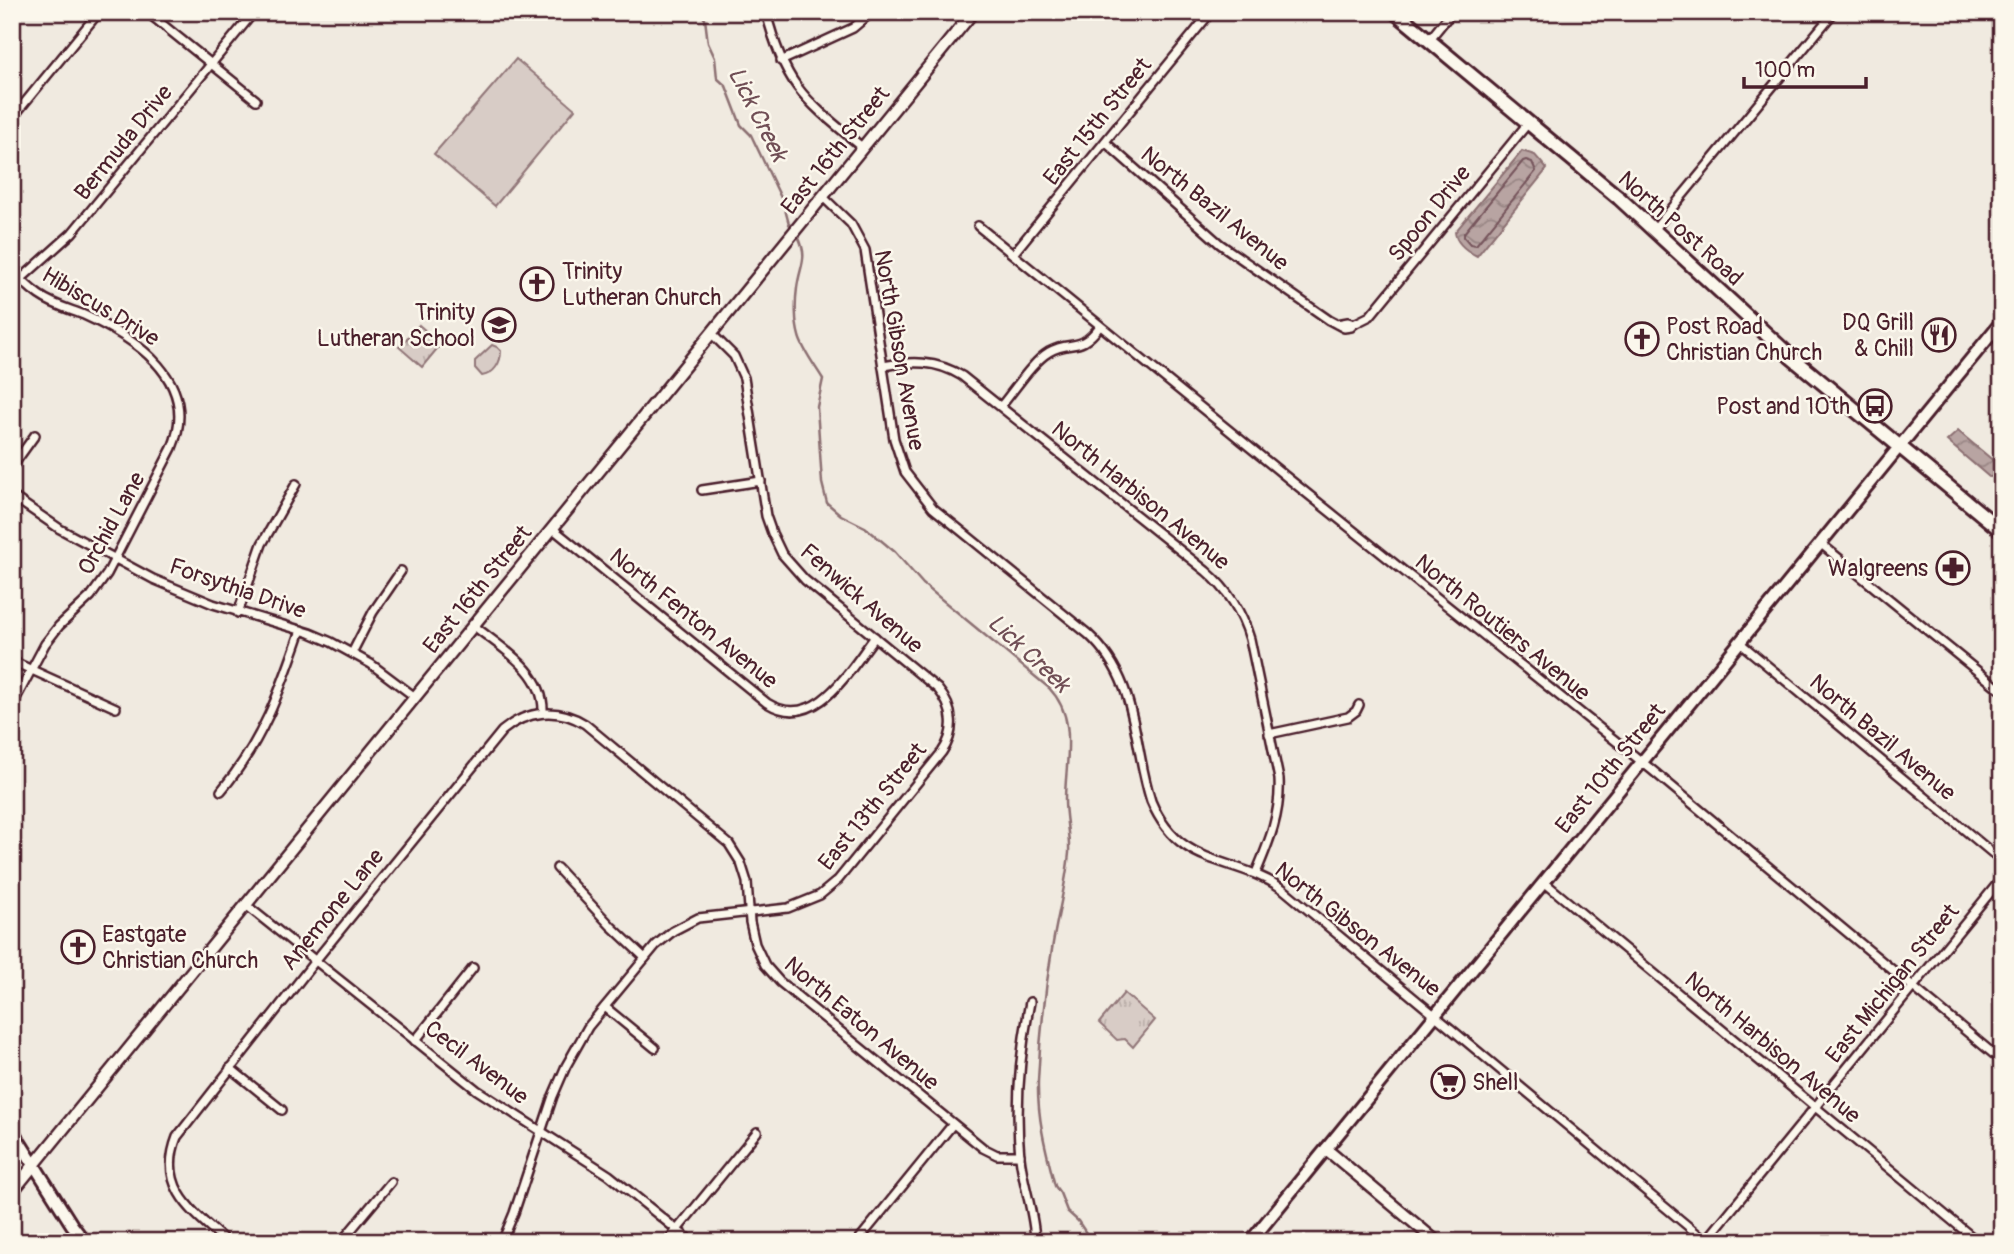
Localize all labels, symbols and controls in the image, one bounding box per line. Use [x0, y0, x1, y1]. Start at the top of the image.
scale bar [1744, 46, 1867, 90]
street label: East 15th Street [1037, 51, 1158, 191]
text: 100 m [1755, 57, 1815, 84]
water label: Lick Creek [722, 62, 794, 168]
street label: Bermuda Drive [68, 78, 179, 206]
street label: East 16th Street [775, 80, 897, 220]
street label: North Bazil Avenue [1135, 140, 1295, 277]
street label: Spoon Drive [1382, 159, 1478, 267]
street label: North Post Road [1612, 165, 1749, 292]
street label: North Gibson Avenue [868, 248, 932, 453]
place label: Trinity Lutheran Church [562, 257, 721, 312]
street label: Hibiscus Drive [37, 260, 165, 353]
church icon: Trinity Lutheran Church [518, 265, 556, 303]
place label: Trinity Lutheran School [317, 298, 475, 353]
school or university icon: Trinity Lutheran School [480, 306, 518, 344]
place label: DQ Grill & Chill [1842, 308, 1914, 363]
place label: Post Road Christian Church [1666, 312, 1822, 367]
restaurant icon: DQ Grill & Chill [1920, 316, 1958, 354]
church icon: Post Road Christian Church [1623, 320, 1661, 358]
bus stop icon: Post and 10th [1856, 387, 1894, 425]
place label: Post and 10th [1716, 392, 1850, 421]
street label: North Harbison Avenue [1046, 415, 1236, 577]
street label: Orchid Lane [71, 466, 152, 580]
street label: East 16th Street [417, 519, 539, 659]
street label: Fenwick Avenue [794, 537, 930, 660]
street label: North Fenton Avenue [604, 542, 784, 696]
street label: North Routiers Avenue [1409, 548, 1597, 707]
pharmacy icon: Walgreens [1934, 549, 1972, 587]
street label: Forsythia Drive [166, 552, 311, 626]
place label: Walgreens [1828, 554, 1928, 583]
water label: Lick Creek [982, 608, 1077, 700]
street label: North Bazil Avenue [1804, 668, 1962, 807]
street label: East 10th Street [1549, 697, 1672, 839]
street label: East 13th Street [812, 736, 933, 876]
street label: Anemone Lane [274, 842, 391, 976]
street label: North Gibson Avenue [1269, 856, 1447, 1004]
street label: East Michigan Street [1819, 897, 1966, 1069]
place label: Eastgate Christian Church [102, 920, 258, 975]
church icon: Eastgate Christian Church [59, 928, 97, 966]
street label: North Eaton Avenue [778, 950, 946, 1097]
street label: North Harbison Avenue [1679, 965, 1867, 1130]
street label: Cecil Avenue [419, 1014, 535, 1111]
supermarket icon: Shell [1429, 1063, 1467, 1101]
place label: Shell [1472, 1068, 1518, 1097]

